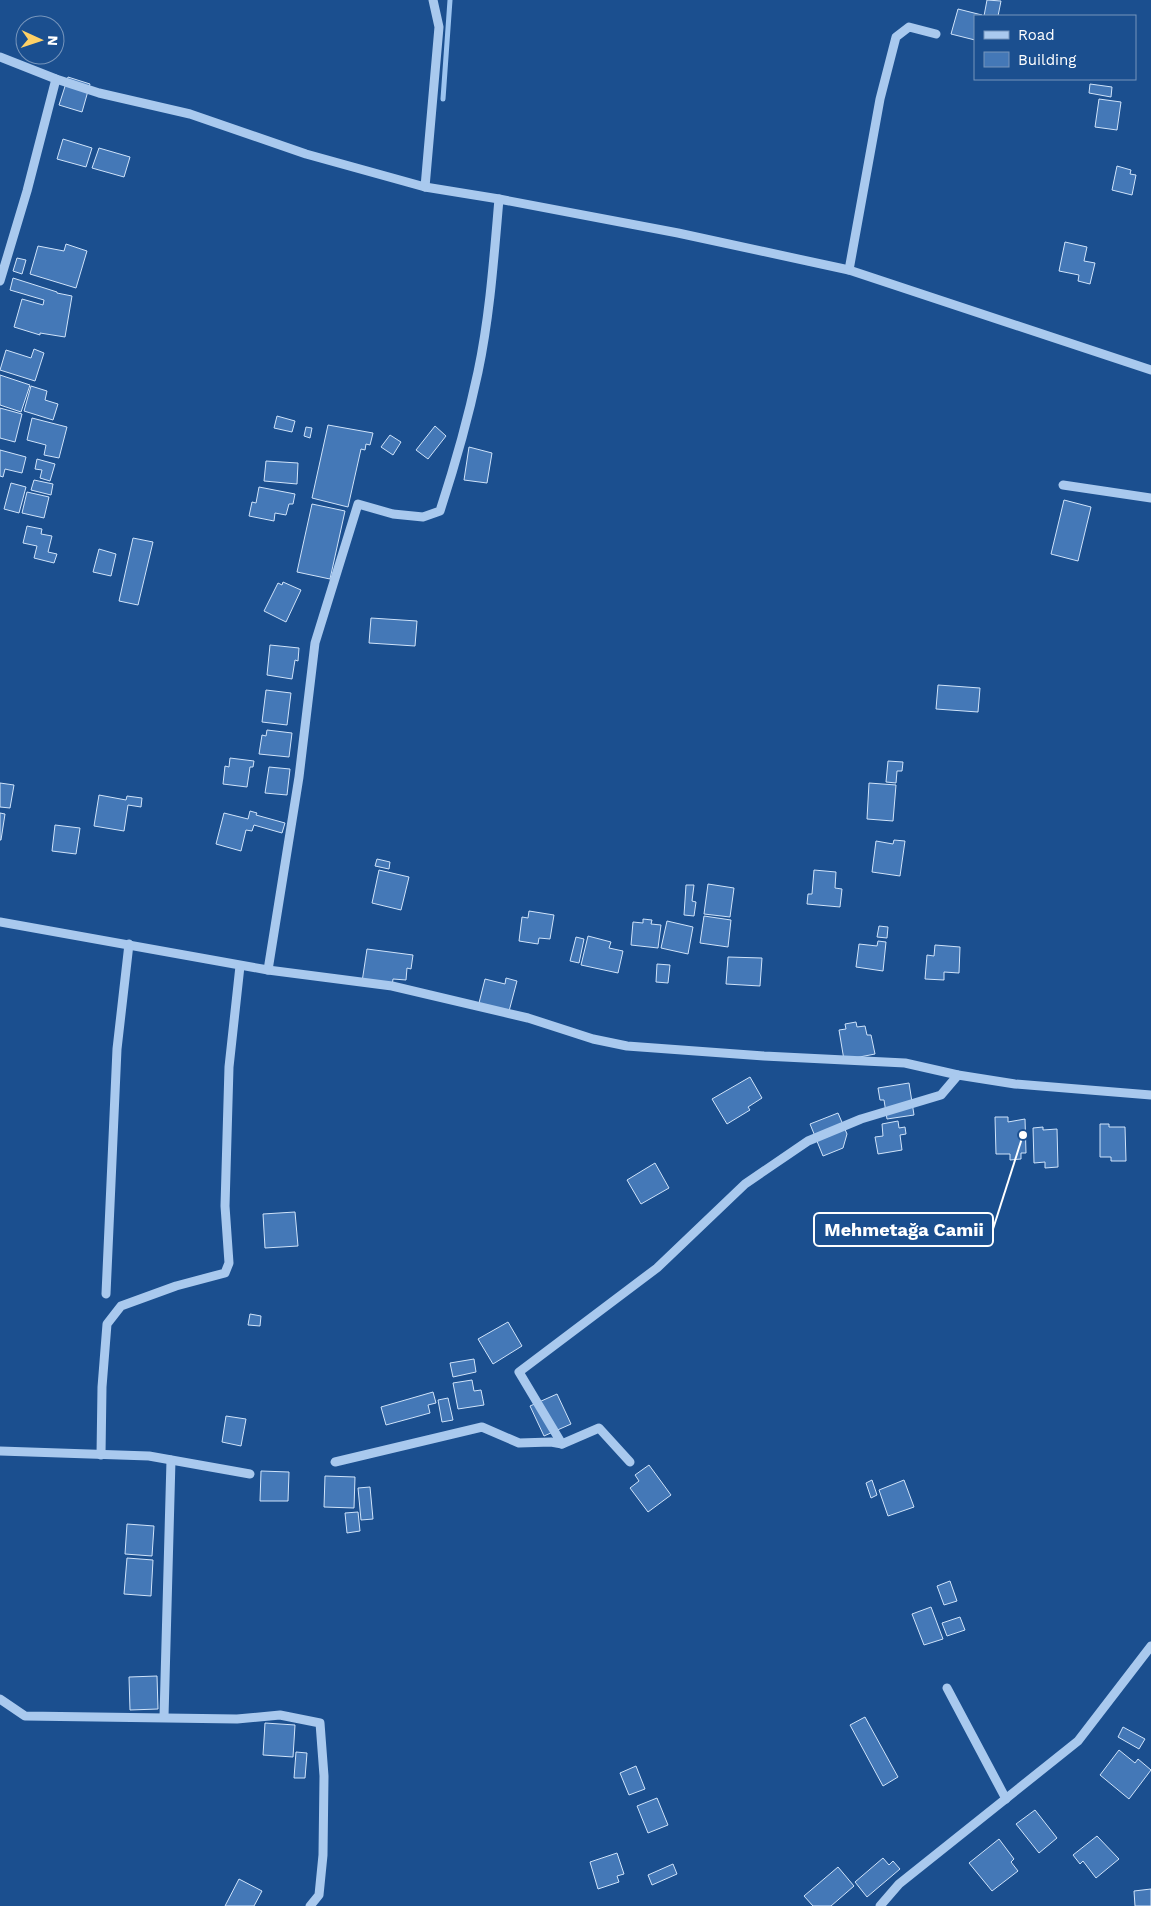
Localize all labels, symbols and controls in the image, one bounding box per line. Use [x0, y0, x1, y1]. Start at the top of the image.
north arrow [15, 15, 65, 65]
legend [974, 15, 1136, 80]
text: Road [1018, 26, 1055, 44]
text: N [45, 35, 61, 46]
text: Building [1018, 51, 1076, 69]
callout: Mehmetağa Camii [814, 1213, 993, 1246]
text: Mehmetağa Camii [824, 1219, 984, 1240]

